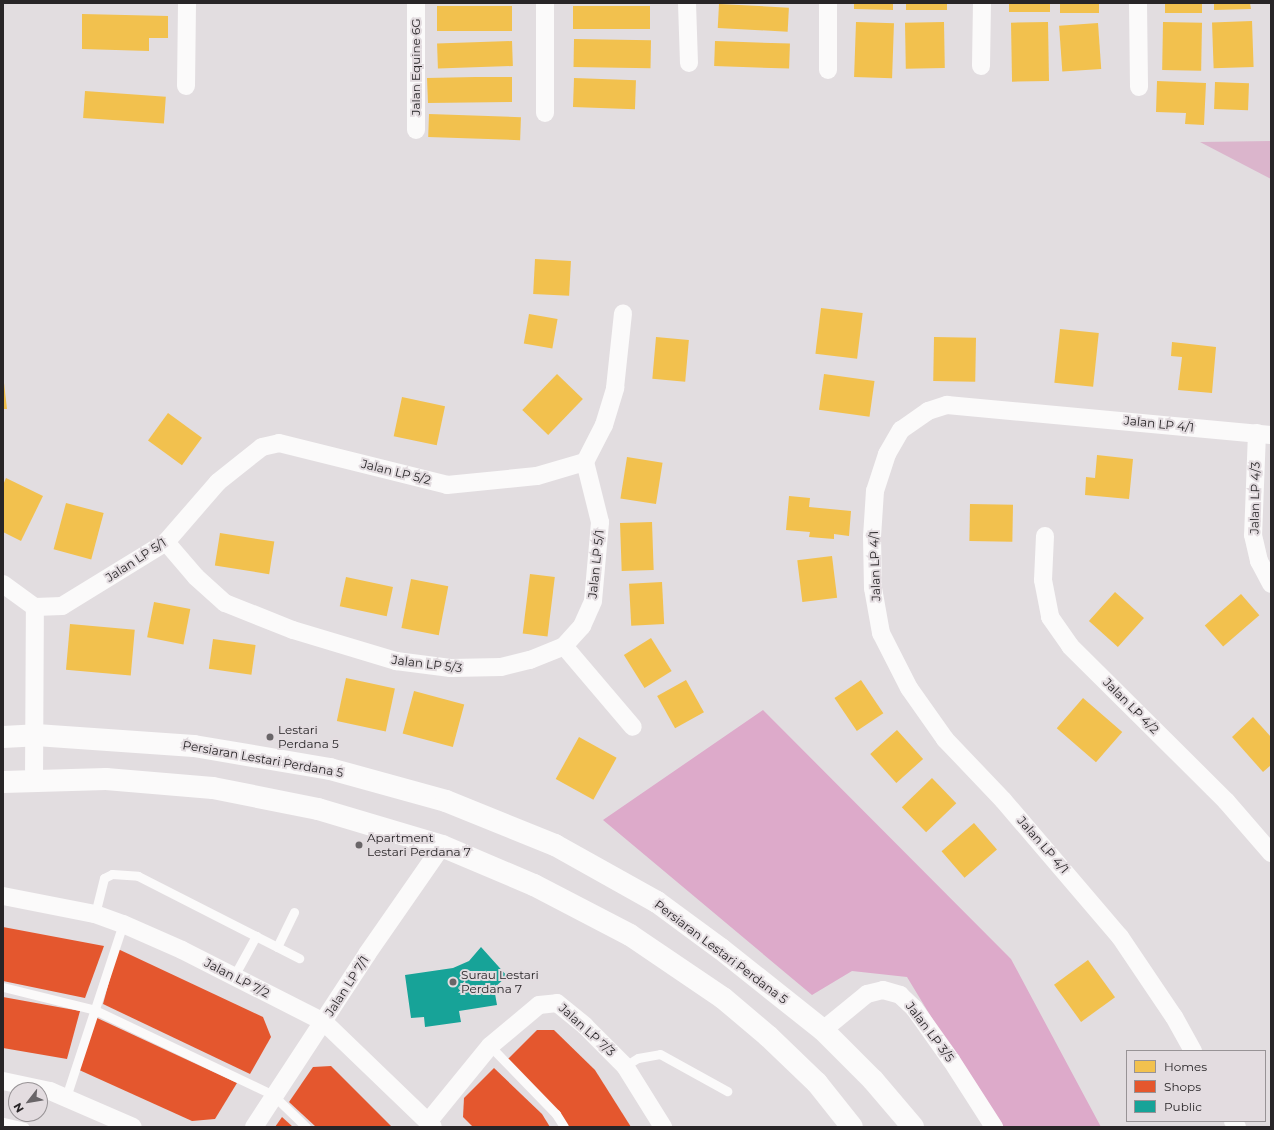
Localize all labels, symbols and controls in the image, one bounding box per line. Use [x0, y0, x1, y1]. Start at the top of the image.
street label: Jalan Equine 6G [409, 18, 423, 116]
street label: Jalan LP 4/1 [1123, 413, 1195, 435]
street label: Jalan LP 5/2 [360, 456, 432, 488]
street label: Jalan LP 4/3 [1247, 462, 1263, 534]
street label: Jalan LP 5/1 [585, 529, 607, 599]
street label: Jalan LP 4/1 [867, 531, 883, 601]
street label: Jalan LP 5/1 [103, 535, 169, 585]
street label: Jalan LP 5/3 [391, 653, 463, 675]
street label: Jalan LP 4/2 [1100, 675, 1162, 737]
place label: Lestari Perdana 5 [278, 723, 339, 751]
marker: Lestari Perdana 5 [265, 732, 275, 742]
street label: Persiaran Lestari Perdana 5 [182, 738, 344, 780]
street label: Jalan LP 4/1 [1014, 814, 1072, 876]
place label: Apartment Lestari Perdana 7 [367, 831, 471, 859]
marker: Apartment Lestari Perdana 7 [354, 840, 364, 850]
street label: Persiaran Lestari Perdana 5 [652, 897, 790, 1007]
street label: Jalan LP 7/1 [322, 953, 372, 1019]
street label: Jalan LP 7/2 [202, 955, 272, 1001]
place label: Surau Lestari Perdana 7 [461, 968, 539, 996]
marker: Surau Lestari Perdana 7 [448, 977, 458, 987]
street label: Jalan LP 3/5 [903, 999, 957, 1065]
street label: Jalan LP 7/3 [556, 1001, 618, 1059]
legend [1126, 1050, 1266, 1122]
text: Homes [1164, 1059, 1207, 1074]
text: Shops [1164, 1079, 1201, 1094]
north arrow [8, 1082, 48, 1122]
text: Public [1164, 1099, 1202, 1114]
text: N [10, 1100, 27, 1115]

